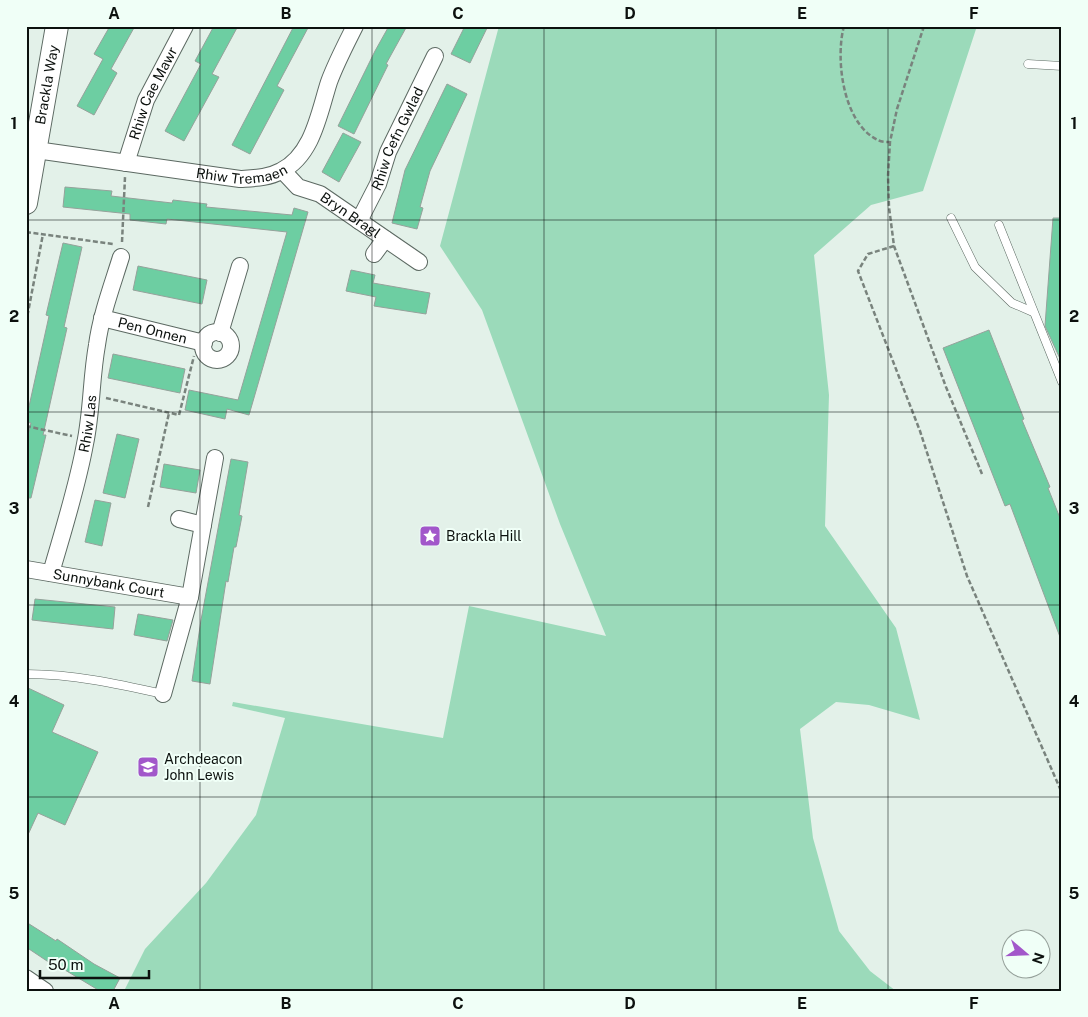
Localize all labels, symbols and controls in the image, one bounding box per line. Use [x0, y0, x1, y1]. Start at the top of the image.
text: A [108, 4, 120, 23]
text: B [281, 4, 292, 23]
text: C [452, 4, 464, 23]
text: D [624, 4, 636, 23]
text: E [797, 4, 807, 23]
text: F [969, 4, 979, 23]
street label: Brackla Way [32, 43, 62, 126]
street label: Rhiw Cae Mawr [126, 44, 181, 142]
street label: Rhiw Cefn Gwlad [368, 84, 427, 193]
text: 1 [11, 114, 17, 133]
text: 1 [1071, 114, 1077, 133]
street label: Rhiw Tremaen [195, 161, 290, 187]
street label: Bryn Bragl [317, 189, 384, 241]
text: 2 [9, 307, 19, 326]
text: 2 [1069, 307, 1079, 326]
street label: Pen Onnen [116, 314, 189, 347]
street label: Rhiw Las [76, 394, 99, 454]
text: 3 [9, 499, 19, 518]
text: 3 [1069, 499, 1079, 518]
place icon: Brackla Hill [418, 524, 442, 548]
place label: Brackla Hill [446, 528, 522, 544]
street label: Sunnybank Court [52, 566, 166, 601]
text: 4 [9, 692, 20, 711]
text: 4 [1069, 692, 1080, 711]
place label: Archdeacon John Lewis [164, 751, 242, 783]
school or university icon: Archdeacon John Lewis [136, 755, 160, 779]
text: 5 [9, 884, 20, 903]
text: 5 [1069, 884, 1080, 903]
north arrow [1000, 930, 1050, 980]
scale bar [40, 947, 149, 979]
text: N [1029, 950, 1048, 966]
text: 50 m [48, 956, 83, 973]
text: A [108, 994, 120, 1013]
text: B [281, 994, 292, 1013]
text: C [452, 994, 464, 1013]
text: D [624, 994, 636, 1013]
text: E [797, 994, 807, 1013]
text: F [969, 994, 979, 1013]

